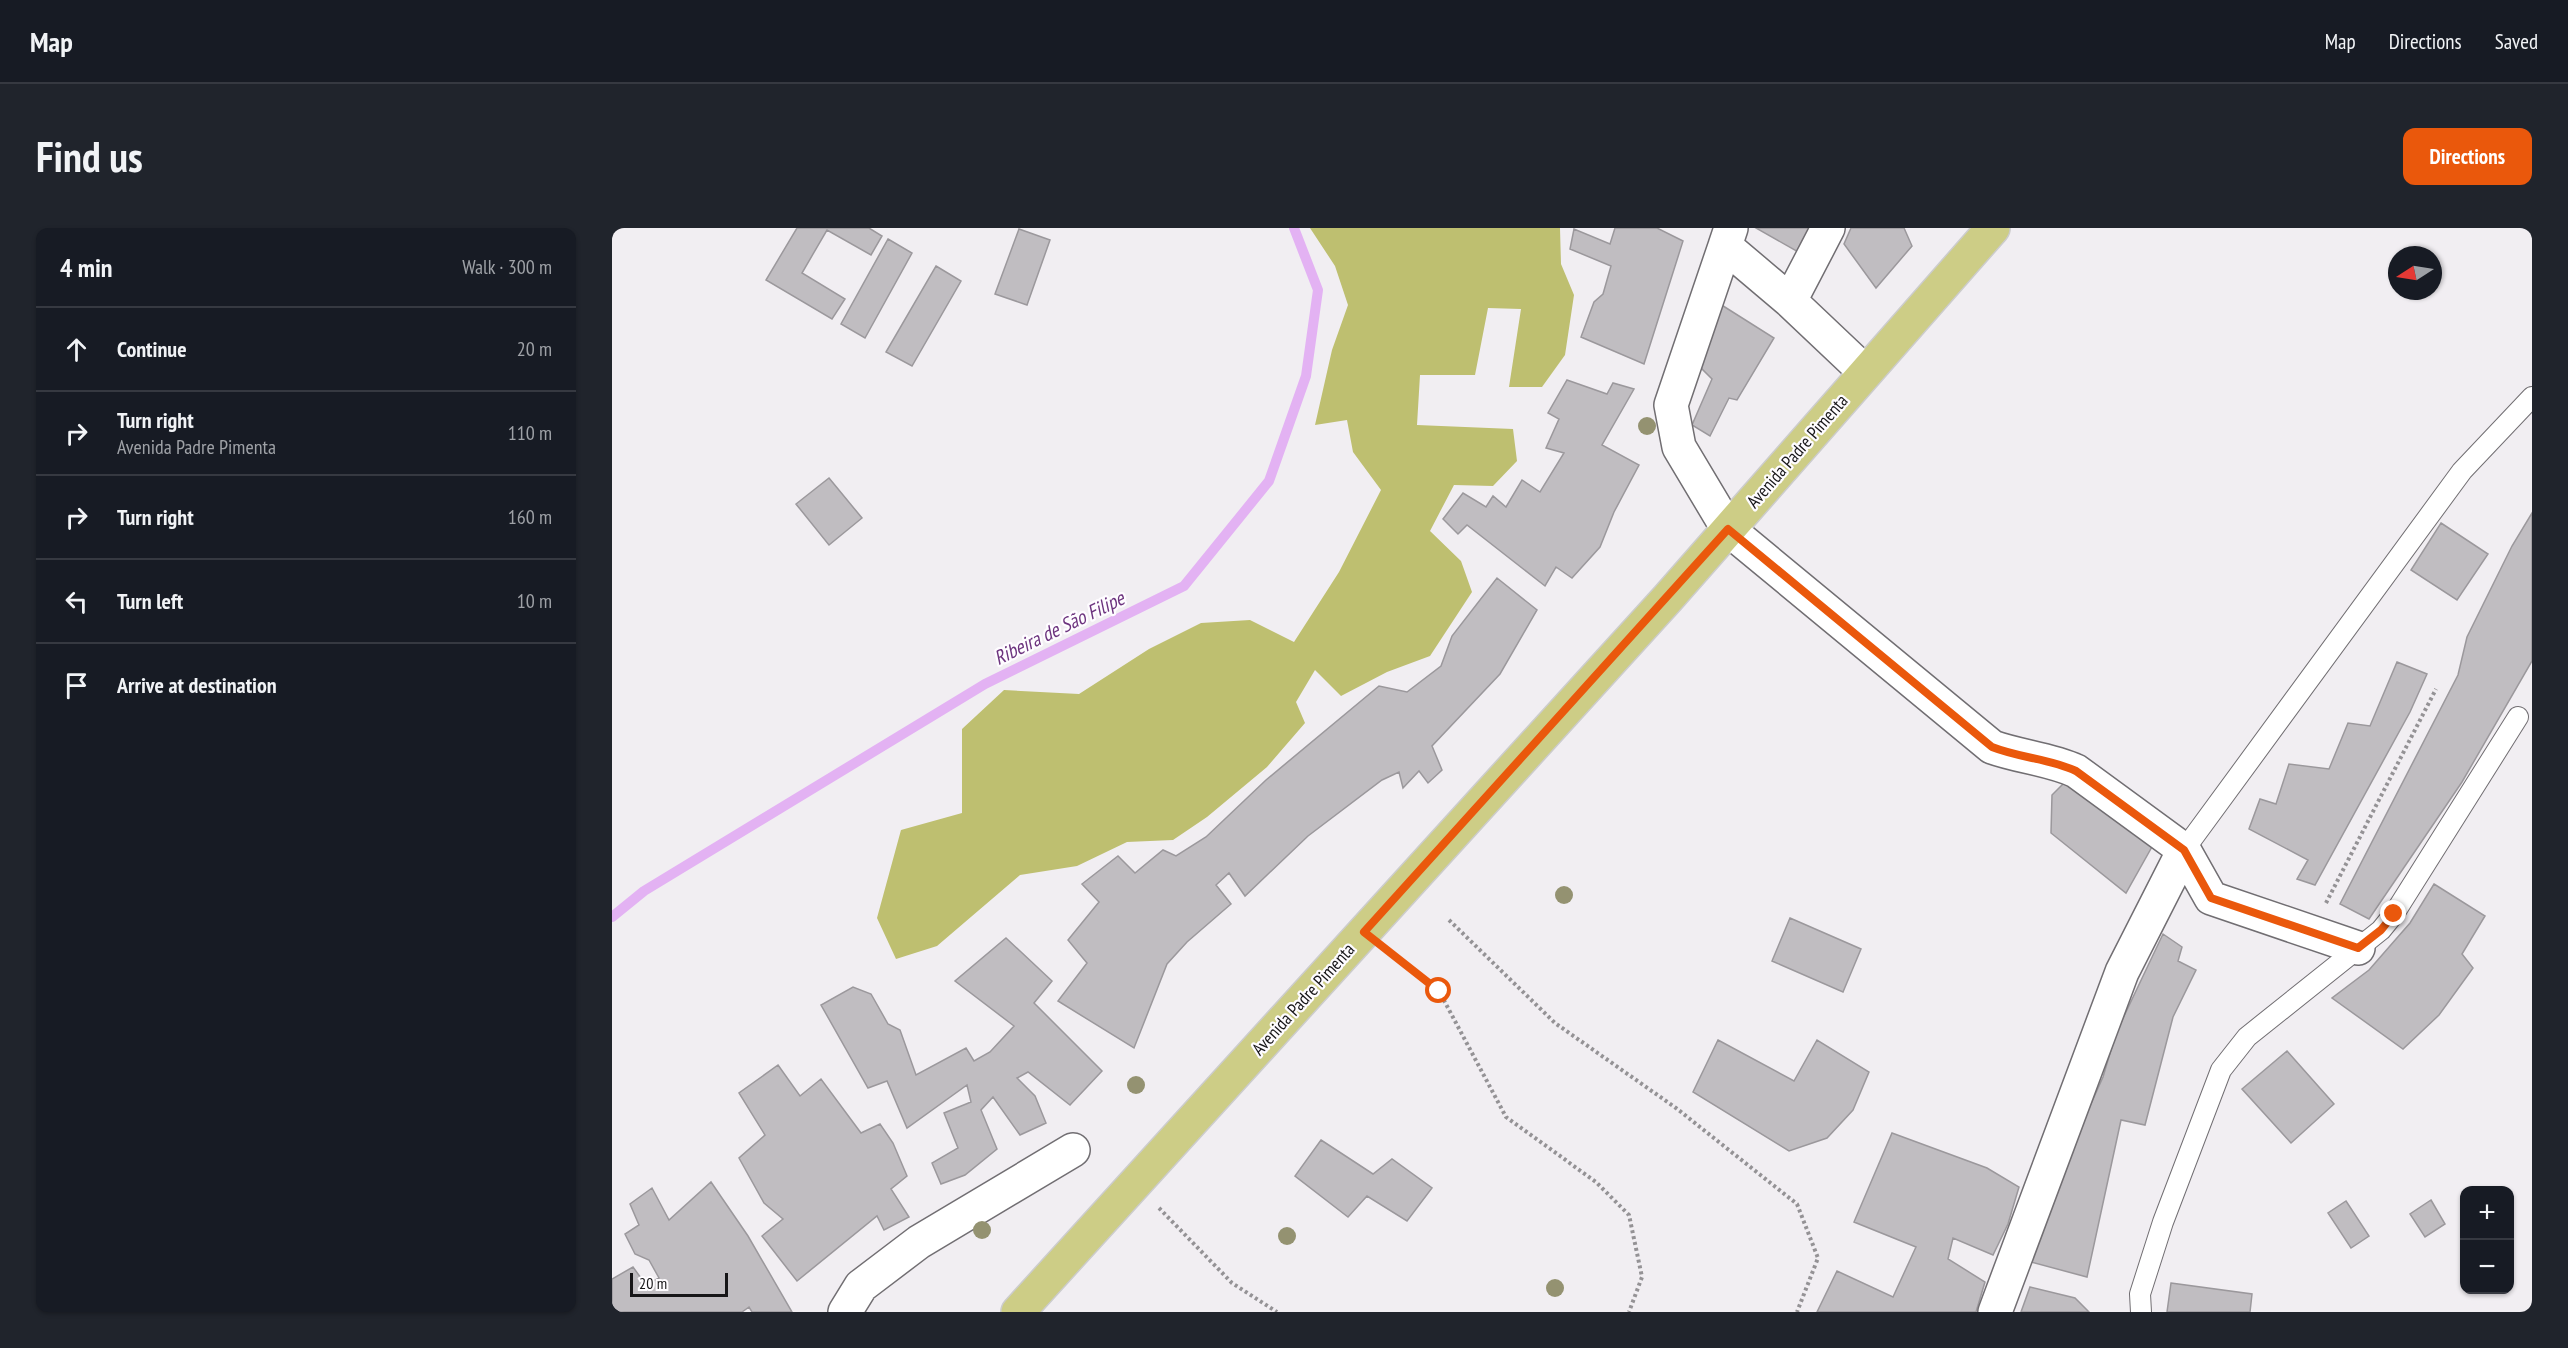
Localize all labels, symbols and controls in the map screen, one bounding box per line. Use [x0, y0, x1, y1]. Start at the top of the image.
text: Map [30, 23, 73, 60]
text: Map [2325, 28, 2356, 55]
text: Directions [2389, 28, 2462, 55]
text: Saved [2495, 28, 2538, 55]
button: Directions [2403, 128, 2532, 185]
text: Find us [36, 129, 143, 184]
north arrow [2388, 246, 2442, 300]
text: 4 min [60, 251, 113, 284]
text: Walk · 300 m [462, 254, 552, 280]
icon: ahead [60, 333, 93, 366]
text: Continue [117, 335, 187, 363]
text: 20 m [517, 336, 552, 362]
street label: Avenida Padre Pimenta [1741, 389, 1853, 513]
text: Turn right [117, 406, 194, 434]
icon: right [60, 417, 93, 450]
text: 110 m [508, 420, 552, 446]
text: Avenida Padre Pimenta [117, 434, 276, 460]
icon: right [60, 501, 93, 534]
text: Turn right [117, 503, 194, 531]
text: 160 m [508, 504, 552, 530]
water label: Ribeira de São Filipe [989, 584, 1130, 671]
icon: left [60, 585, 93, 618]
text: Turn left [117, 587, 183, 615]
text: 10 m [517, 588, 552, 614]
icon: arrive [60, 669, 93, 702]
text: Arrive at destination [117, 671, 277, 699]
route end [2380, 900, 2406, 926]
street label: Avenida Padre Pimenta [1247, 938, 1359, 1060]
route start [1425, 977, 1451, 1003]
map controls [2460, 1186, 2514, 1294]
button: + [2460, 1186, 2514, 1240]
button: − [2460, 1240, 2514, 1294]
scale bar [630, 1270, 728, 1298]
text: 20 m [639, 1273, 667, 1293]

